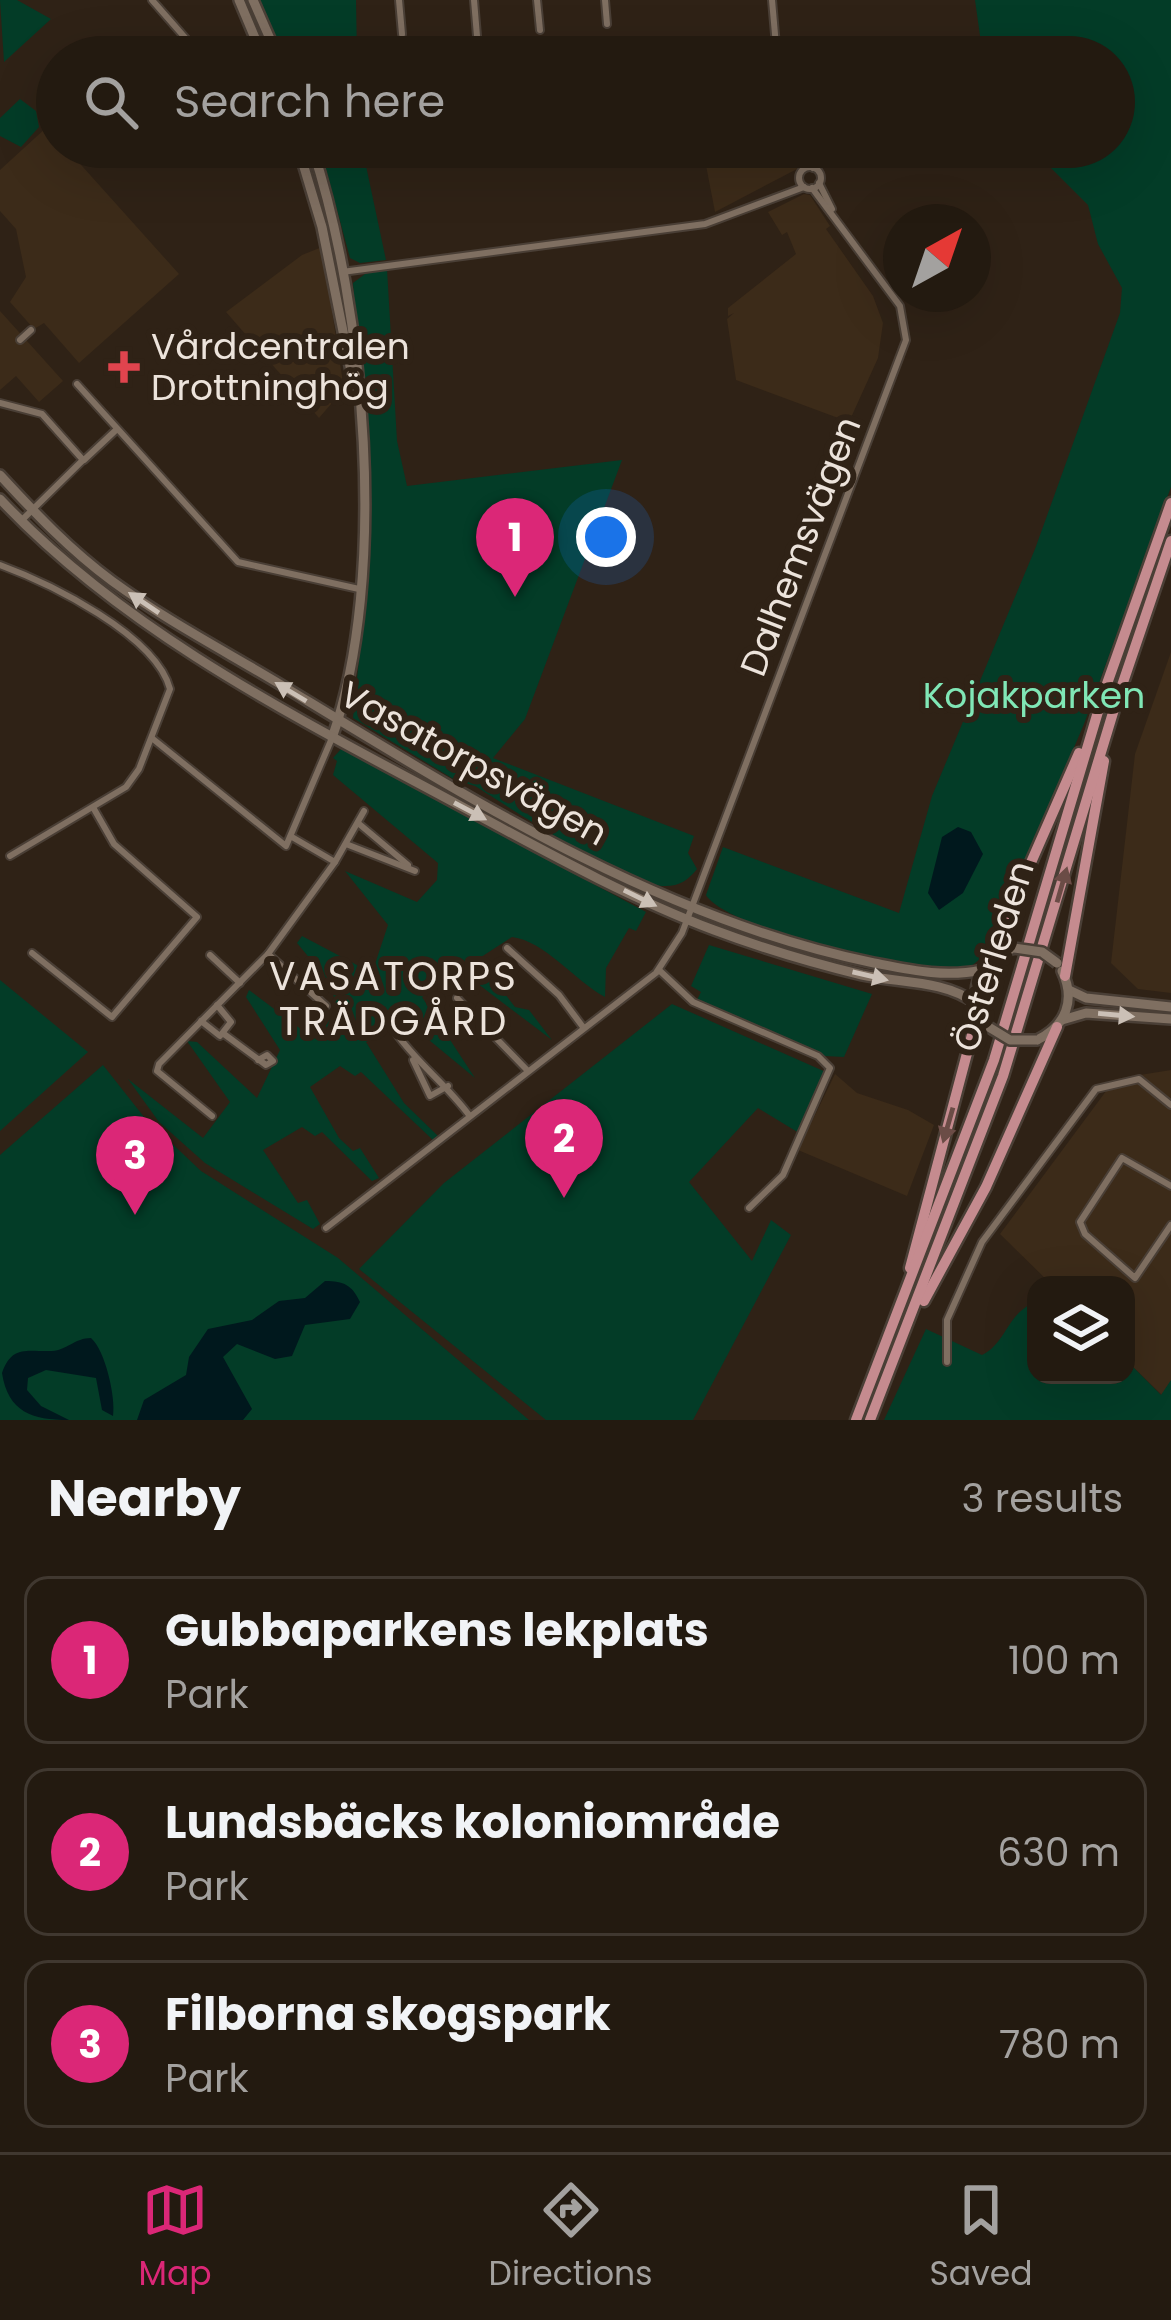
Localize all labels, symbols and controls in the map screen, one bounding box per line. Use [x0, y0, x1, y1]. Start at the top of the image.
search box [36, 36, 1135, 168]
icon: search [78, 69, 144, 135]
text: Search here [174, 70, 445, 133]
north arrow [883, 204, 991, 312]
place label: Vårdcentralen Drottninghög [151, 321, 410, 413]
marker: Vårdcentralen Drottninghög [108, 351, 140, 383]
street label: Dalhemsvägen [728, 409, 873, 683]
pin: 1 [476, 498, 554, 597]
your location [576, 507, 636, 567]
one-way arrow [128, 592, 161, 615]
street label: Vasatorpsvägen [331, 669, 617, 858]
park label: Kojakparken [923, 670, 1145, 721]
one-way arrow [274, 682, 308, 703]
one-way arrow [452, 800, 487, 821]
street label: Österleden [940, 855, 1047, 1058]
one-way arrow [1054, 867, 1072, 903]
one-way arrow [623, 888, 658, 908]
district label: VASATORPS TRÄDGÅRD [269, 949, 519, 1049]
one-way arrow [851, 967, 889, 986]
one-way arrow [1098, 1006, 1135, 1025]
pin: 2 [525, 1099, 603, 1198]
one-way arrow [938, 1107, 956, 1144]
pin: 3 [96, 1116, 174, 1215]
map controls [1027, 1276, 1135, 1384]
button: layers [1027, 1276, 1135, 1384]
text: Nearby [48, 1462, 241, 1534]
text: 3 results [961, 1471, 1123, 1526]
text: Gubbaparkens lekplats [165, 1599, 709, 1662]
text: 1 [83, 1633, 97, 1688]
text: 100 m [1008, 1633, 1120, 1688]
text: Park [165, 1667, 249, 1722]
text: Lundsbäcks koloniområde [165, 1791, 780, 1854]
text: 2 [79, 1825, 101, 1880]
text: 630 m [997, 1825, 1120, 1880]
text: Park [165, 1859, 249, 1914]
text: Filborna skogspark [165, 1983, 611, 2046]
text: 3 [78, 2017, 102, 2072]
text: 780 m [999, 2017, 1120, 2072]
text: Park [165, 2051, 249, 2106]
tab: Map [139, 2177, 212, 2299]
tab: Directions [489, 2177, 652, 2299]
tab: Saved [930, 2177, 1032, 2299]

